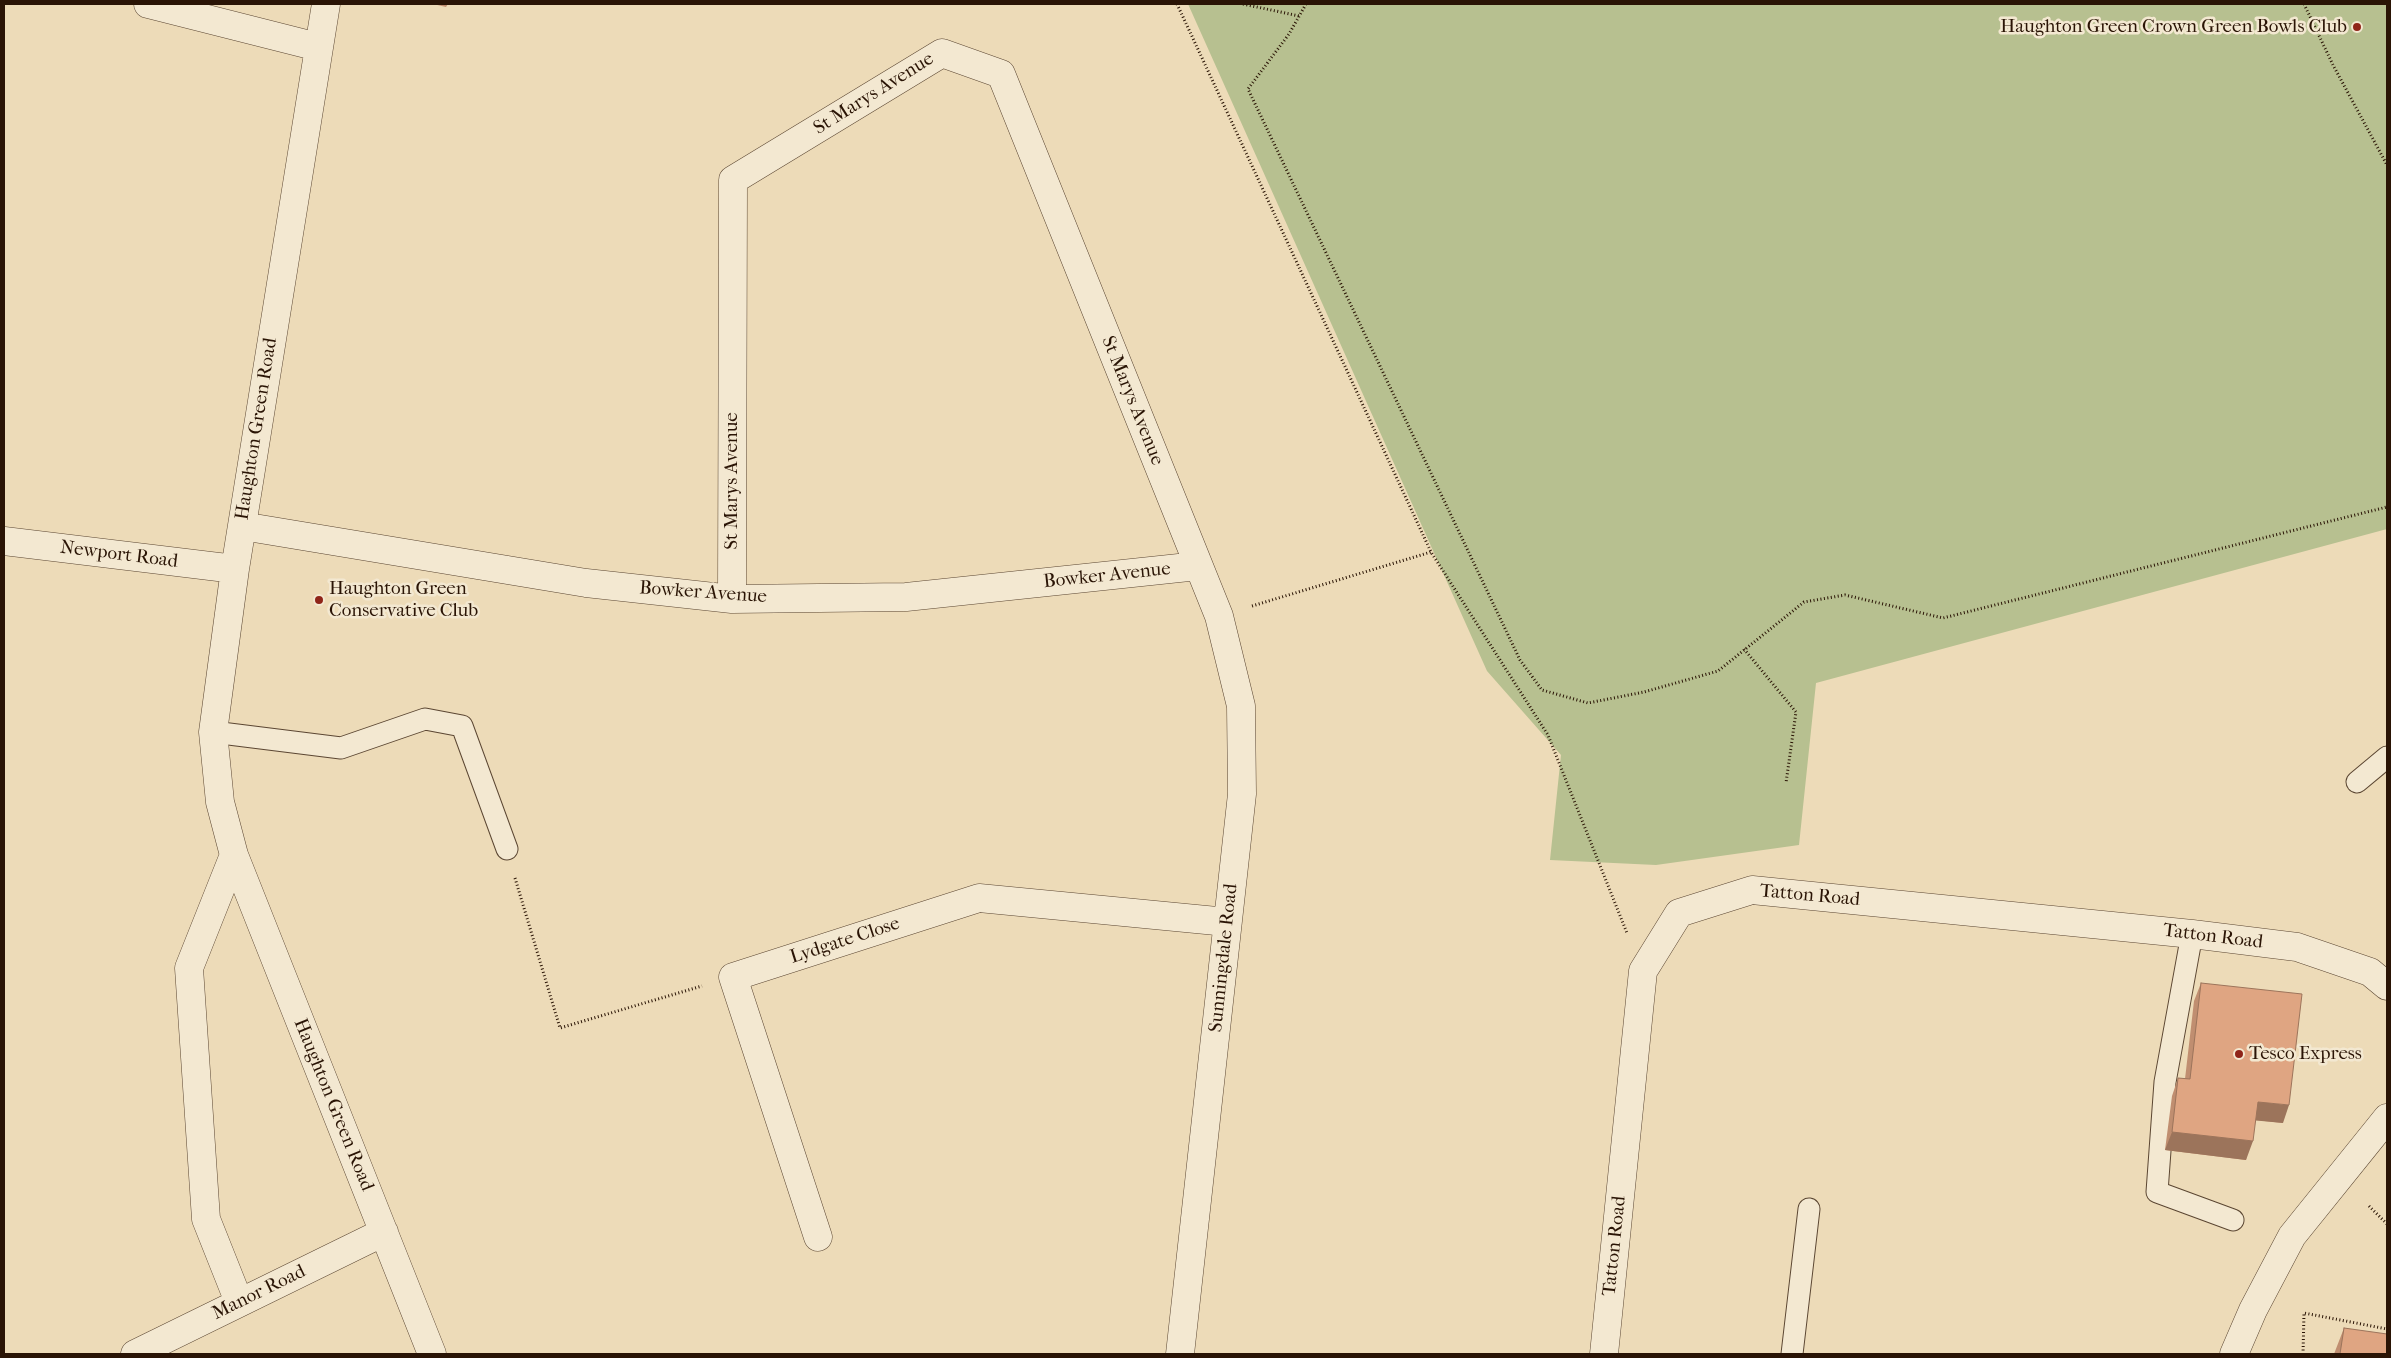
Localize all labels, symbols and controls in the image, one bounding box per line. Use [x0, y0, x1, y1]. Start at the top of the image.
place label: Haughton Green Crown Green Bowls Club [2000, 16, 2347, 38]
marker: Haughton Green Crown Green Bowls Club [2351, 21, 2363, 33]
street label: St Marys Avenue [810, 48, 938, 140]
street label: St Marys Avenue [1096, 333, 1168, 469]
street label: Haughton Green Road [231, 336, 283, 522]
street label: St Marys Avenue [721, 412, 743, 550]
street label: Newport Road [59, 536, 179, 574]
street label: Bowker Avenue [1042, 558, 1172, 594]
street label: Bowker Avenue [638, 577, 768, 609]
place label: Haughton Green Conservative Club [329, 578, 478, 622]
marker: Haughton Green Conservative Club [313, 594, 325, 606]
street label: Tatton Road [1759, 880, 1861, 912]
street label: Sunningdale Road [1205, 883, 1243, 1033]
street label: Lydgate Close [787, 913, 903, 969]
street label: Tatton Road [2162, 920, 2264, 954]
street label: Haughton Green Road [288, 1015, 378, 1195]
place label: Tesco Express [2249, 1043, 2362, 1065]
marker: Tesco Express [2233, 1048, 2245, 1060]
street label: Tatton Road [1598, 1195, 1632, 1297]
street label: Manor Road [209, 1261, 309, 1325]

